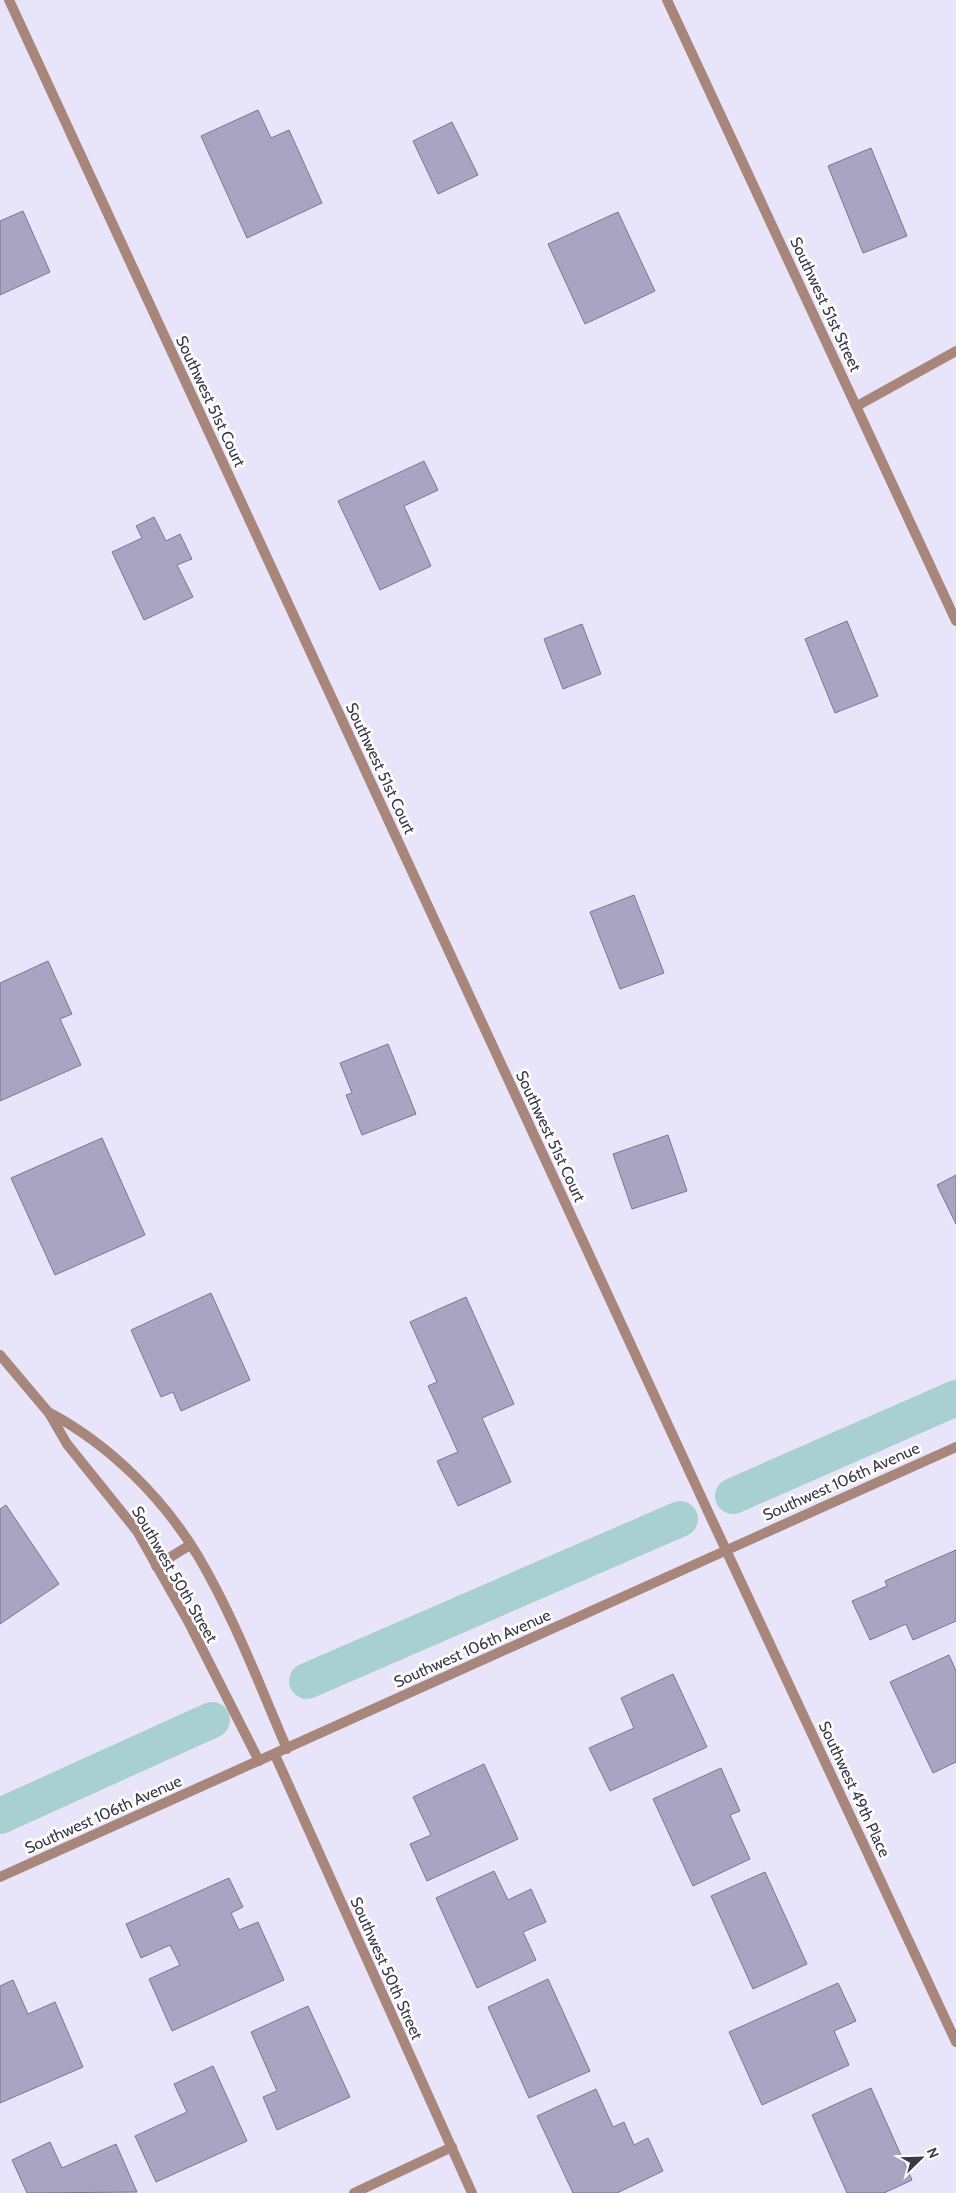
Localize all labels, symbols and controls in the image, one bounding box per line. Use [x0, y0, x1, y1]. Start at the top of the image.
street label: Southwest 51st Street [786, 234, 865, 375]
street label: Southwest 51st Court [172, 333, 250, 470]
street label: Southwest 51st Court [342, 700, 420, 837]
street label: Southwest 51st Court [512, 1068, 590, 1205]
street label: Southwest 106th Avenue [760, 1438, 923, 1525]
street label: Southwest 50th Street [128, 1503, 222, 1646]
street label: Southwest 106th Avenue [391, 1605, 554, 1692]
street label: Southwest 49th Place [815, 1718, 894, 1860]
street label: Southwest 106th Avenue [22, 1771, 185, 1858]
street label: Southwest 50th Street [346, 1894, 427, 2043]
north arrow [896, 2133, 946, 2183]
text: N [923, 2145, 943, 2161]

